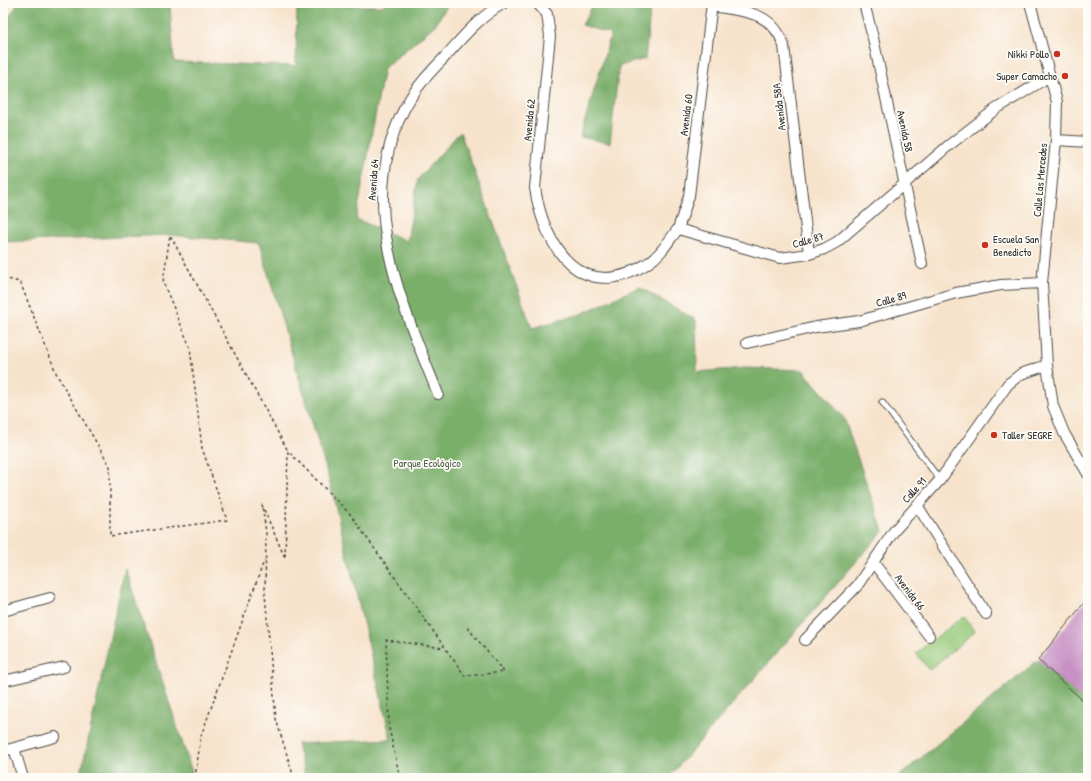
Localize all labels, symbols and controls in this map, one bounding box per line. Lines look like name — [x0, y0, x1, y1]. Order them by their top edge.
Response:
place label: Nikki Pollo — [1008, 47, 1050, 61]
marker: Nikki Pollo — [1052, 49, 1062, 59]
place label: Super Camacho — [996, 69, 1058, 83]
marker: Super Camacho — [1060, 71, 1070, 81]
street label: Avenida 58A — [769, 82, 789, 131]
street label: Avenida 60 — [676, 93, 696, 137]
street label: Avenida 62 — [520, 98, 538, 142]
street label: Avenida 58 — [894, 109, 916, 153]
street label: Calle Las Mercedes — [1030, 143, 1050, 217]
street label: Avenida 64 — [365, 159, 381, 201]
street label: Calle 87 — [791, 229, 825, 251]
place label: Escuela San Benedicto — [993, 232, 1039, 259]
marker: Escuela San Benedicto — [980, 240, 990, 250]
street label: Calle 89 — [874, 288, 908, 310]
place label: Taller SEGRE — [1002, 428, 1053, 442]
marker: Taller SEGRE — [989, 430, 999, 440]
park label: Parque Ecológico — [393, 456, 461, 470]
street label: Calle 91 — [899, 474, 929, 506]
street label: Avenida 66 — [892, 571, 928, 613]

